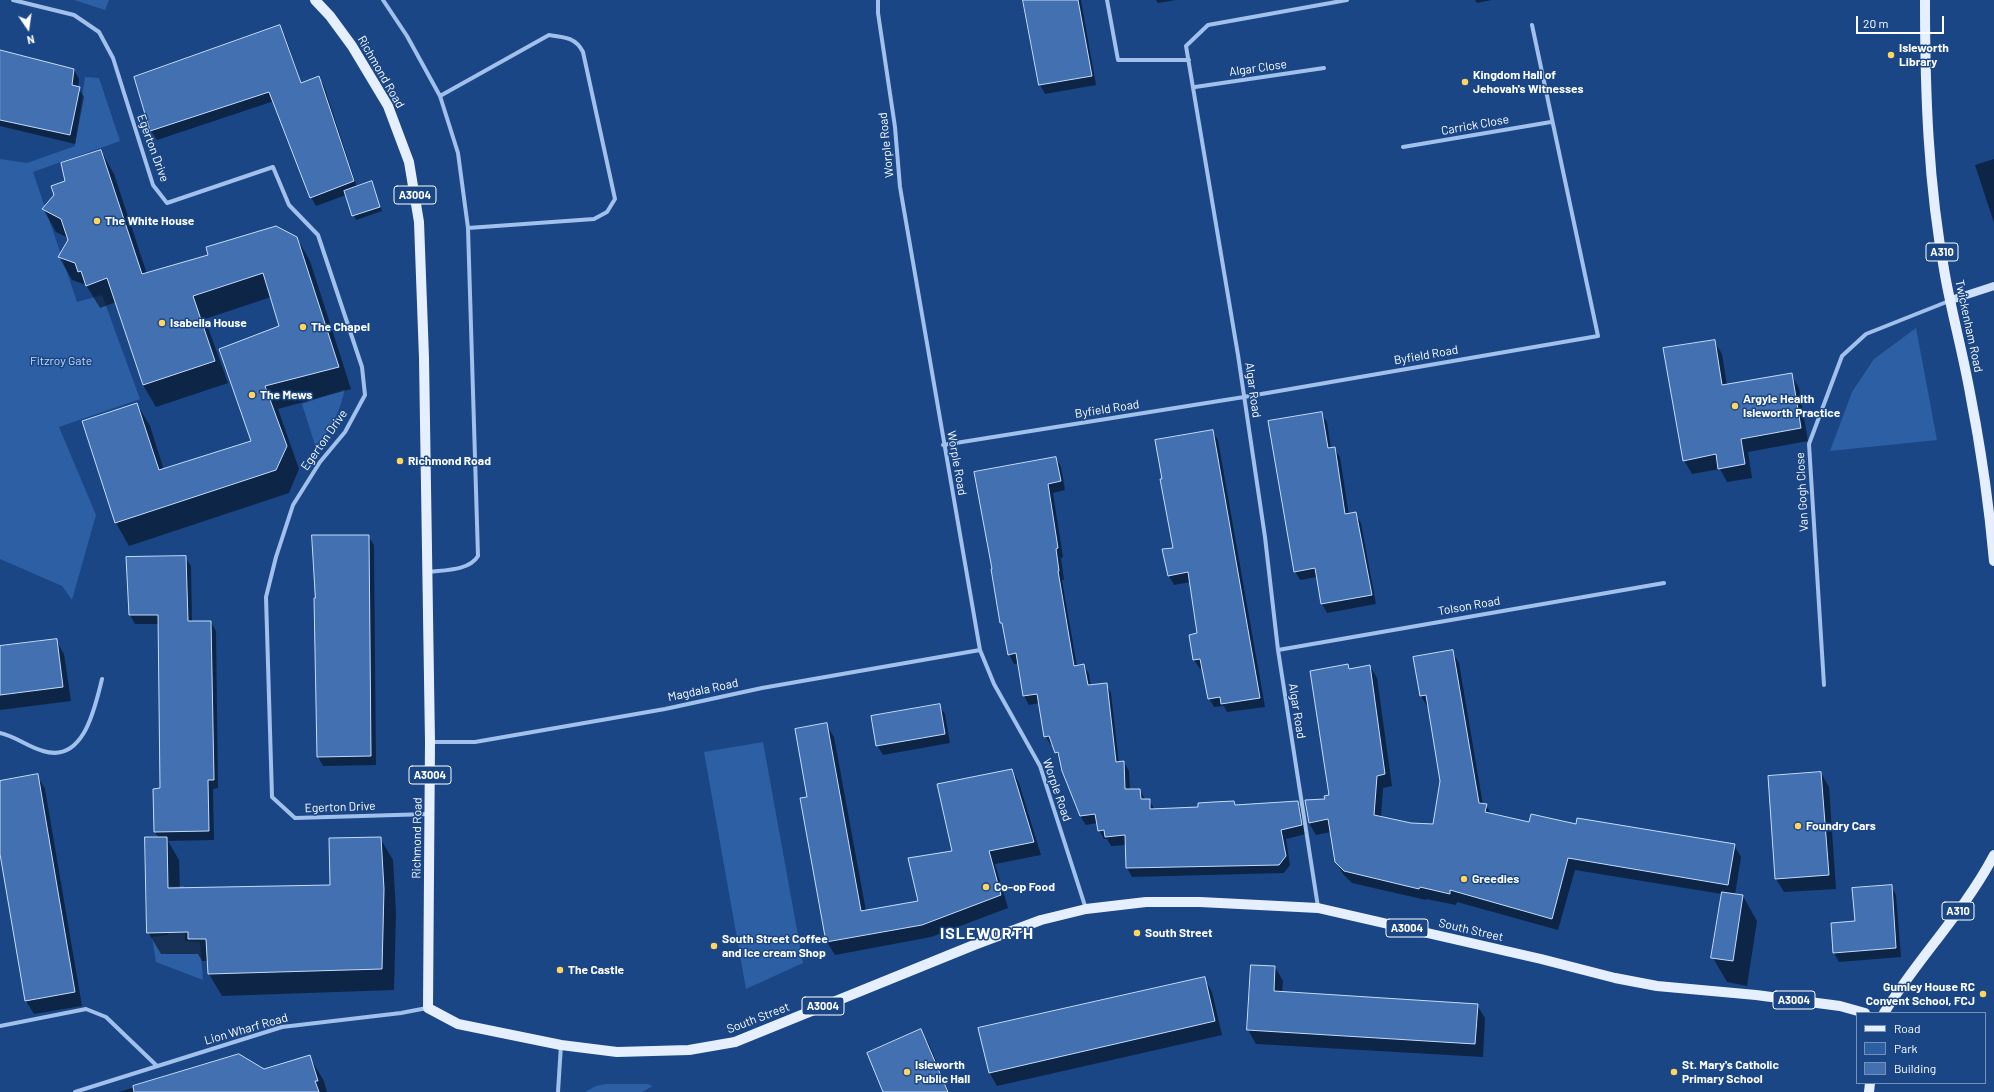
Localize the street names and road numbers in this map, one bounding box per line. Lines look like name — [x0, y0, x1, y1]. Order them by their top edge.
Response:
street label: Richmond Road — [354, 33, 408, 111]
street label: Algar Close — [1228, 57, 1288, 79]
street label: Egerton Drive — [134, 112, 172, 184]
street label: Worple Road — [875, 112, 897, 178]
street label: Carrick Close — [1440, 112, 1510, 138]
road number: A3004 — [394, 186, 436, 204]
road number: A310 — [1926, 243, 1958, 261]
street label: Twickenham Road — [1952, 278, 1986, 374]
street label: Byfield Road — [1393, 342, 1459, 368]
street label: Algar Road — [1242, 361, 1264, 419]
street label: Byfield Road — [1074, 397, 1140, 421]
street label: Egerton Drive — [298, 407, 350, 473]
street label: Worple Road — [944, 429, 970, 497]
street label: Van Gogh Close — [1793, 452, 1811, 532]
street label: Tolson Road — [1437, 593, 1501, 619]
street label: Magdala Road — [666, 676, 740, 704]
street label: Algar Road — [1286, 682, 1308, 740]
street label: Worple Road — [1040, 757, 1074, 823]
road number: A3004 — [409, 766, 451, 784]
street label: Richmond Road — [409, 797, 425, 879]
street label: Egerton Drive — [304, 799, 376, 815]
road number: A310 — [1942, 902, 1974, 920]
street label: South Street — [1437, 916, 1505, 944]
road number: A3004 — [1386, 919, 1428, 937]
road number: A3004 — [1773, 991, 1815, 1009]
road number: A3004 — [802, 997, 844, 1015]
street label: South Street — [725, 999, 791, 1037]
street label: Lion Wharf Road — [203, 1010, 289, 1048]

